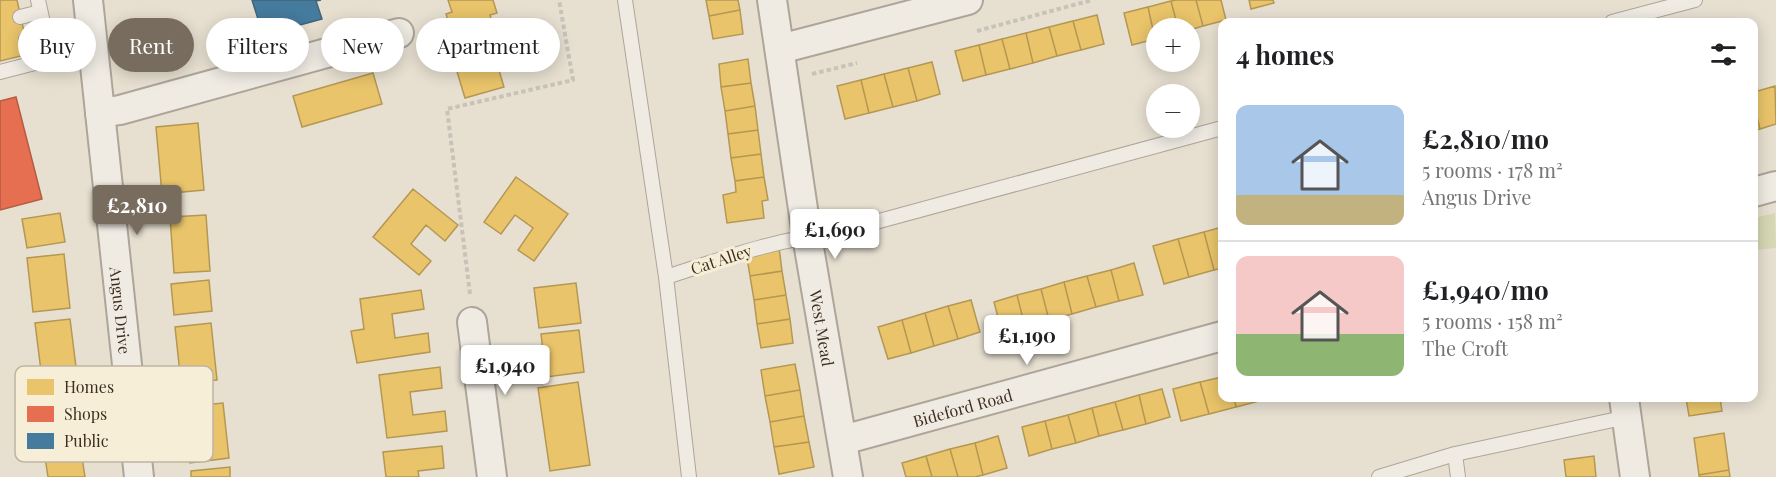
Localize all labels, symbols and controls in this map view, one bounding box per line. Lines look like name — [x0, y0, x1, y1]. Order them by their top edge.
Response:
chip: Buy — [18, 18, 96, 72]
chip: Rent — [108, 18, 194, 72]
chip: Filters — [206, 18, 309, 72]
chip: New — [321, 18, 404, 72]
chip: Apartment — [416, 18, 560, 72]
map controls — [1146, 18, 1200, 138]
button: + — [1146, 18, 1200, 72]
text: 4 homes — [1236, 37, 1334, 72]
icon: filters — [1707, 38, 1740, 71]
button: − — [1146, 84, 1200, 138]
text: £2,810/mo — [1422, 121, 1549, 156]
icon: home — [1284, 129, 1356, 201]
text: 5 rooms · 178 m² — [1422, 156, 1563, 183]
text: Angus Drive — [1422, 183, 1531, 210]
pin: £2,810 — [88, 185, 186, 236]
text: £2,810 — [107, 191, 167, 218]
pin: £1,690 — [786, 209, 884, 260]
text: £1,690 — [804, 215, 866, 242]
street label: Cat Alley — [688, 239, 754, 279]
street label: Angus Drive — [106, 265, 136, 355]
text: £1,940/mo — [1422, 272, 1549, 307]
icon: home — [1284, 280, 1356, 352]
street label: West Mead — [806, 287, 839, 368]
text: 5 rooms · 158 m² — [1422, 307, 1563, 334]
pin: £1,190 — [978, 315, 1076, 366]
text: £1,190 — [998, 321, 1056, 348]
text: The Croft — [1422, 334, 1508, 361]
pin: £1,940 — [456, 345, 554, 396]
text: £1,940 — [475, 351, 535, 378]
legend — [15, 366, 213, 462]
text: Homes — [64, 376, 114, 397]
street label: Bideford Road — [910, 384, 1015, 431]
text: Shops — [64, 403, 107, 424]
text: Public — [64, 430, 109, 451]

